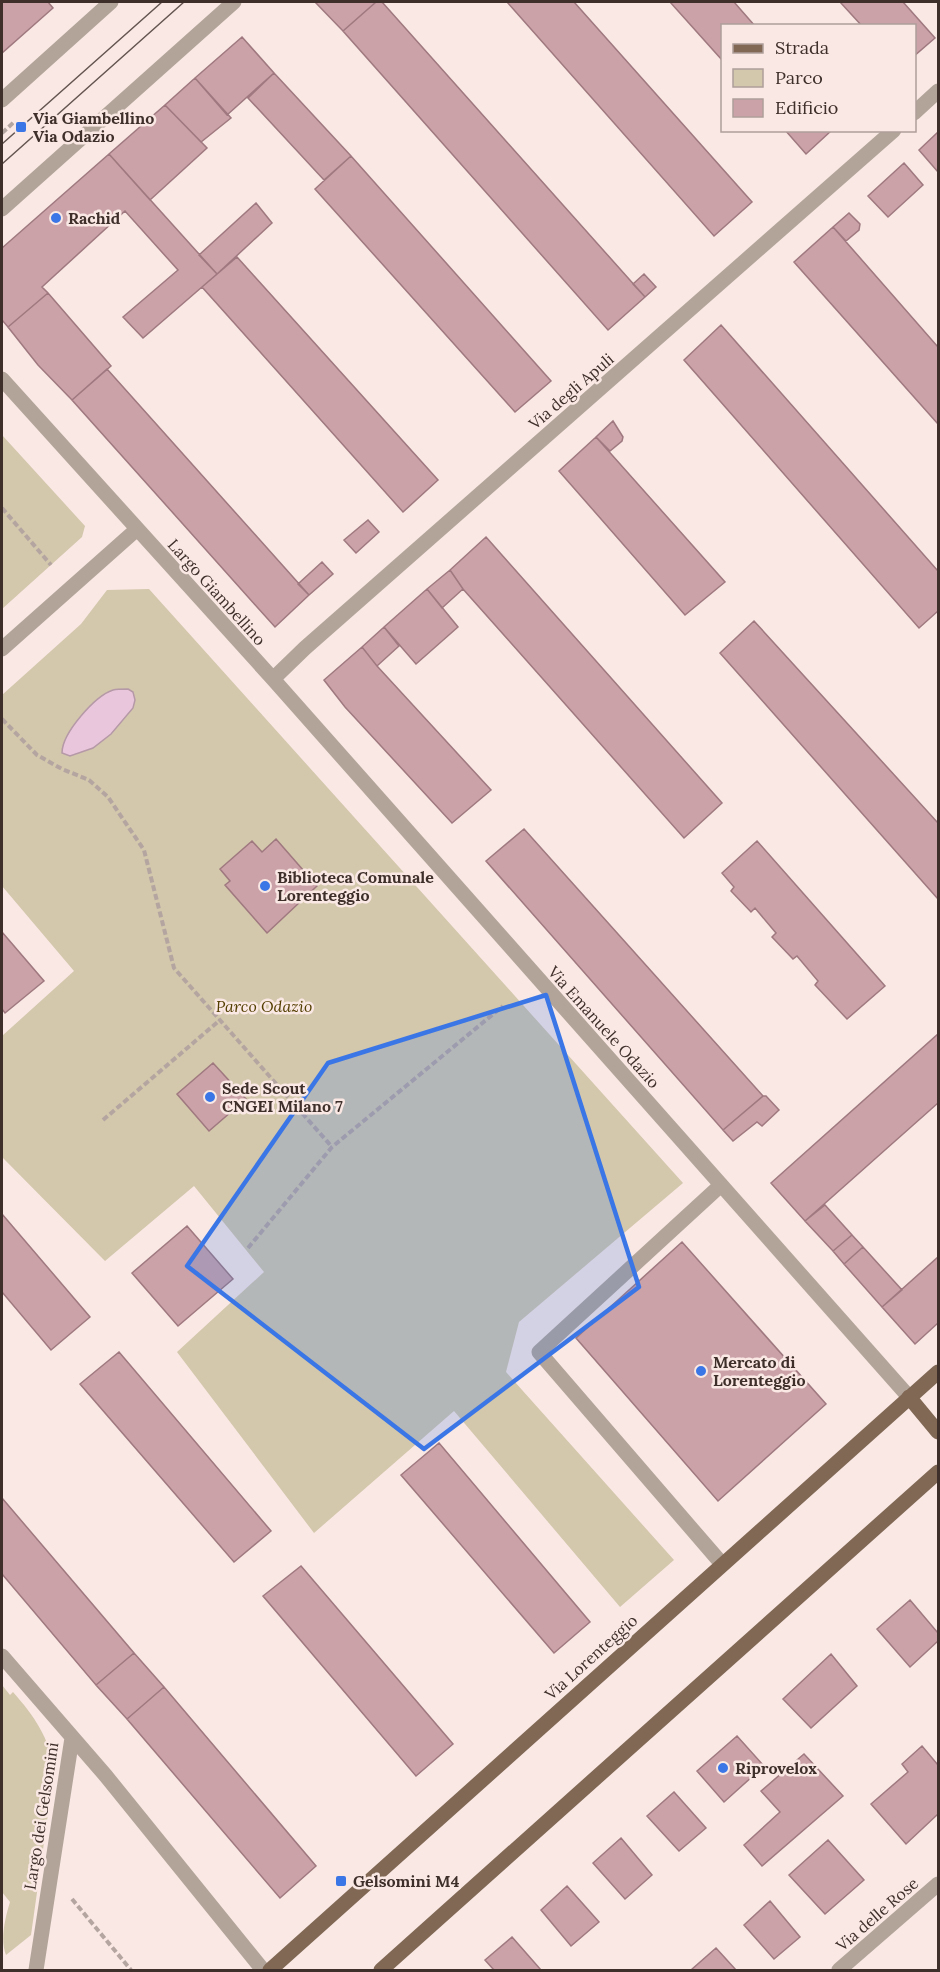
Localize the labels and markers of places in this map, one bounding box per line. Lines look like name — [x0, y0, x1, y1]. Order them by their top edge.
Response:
place label: Via Giambellino Via Odazio — [33, 108, 154, 146]
marker: Via Giambellino Via Odazio — [14, 120, 28, 134]
place label: Rachid — [68, 208, 121, 228]
marker: Rachid — [49, 211, 63, 225]
place label: Biblioteca Comunale Lorenteggio — [277, 867, 434, 905]
marker: Biblioteca Comunale Lorenteggio — [258, 879, 272, 893]
place label: Sede Scout CNGEI Milano 7 — [222, 1078, 343, 1116]
marker: Sede Scout CNGEI Milano 7 — [203, 1090, 217, 1104]
place label: Mercato di Lorenteggio — [713, 1352, 806, 1390]
marker: Mercato di Lorenteggio — [694, 1364, 708, 1378]
place label: Riprovelox — [735, 1758, 817, 1778]
marker: Riprovelox — [716, 1761, 730, 1775]
place label: Gelsomini M4 — [353, 1871, 460, 1891]
marker: Gelsomini M4 — [334, 1874, 348, 1888]

